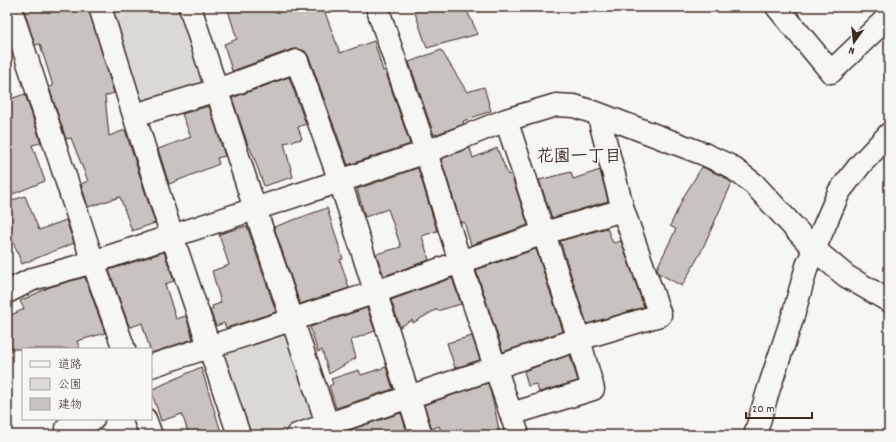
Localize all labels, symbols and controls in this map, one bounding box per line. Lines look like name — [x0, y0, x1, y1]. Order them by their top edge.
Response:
north arrow — [834, 22, 874, 62]
text: N — [847, 41, 857, 58]
district label: 花園一丁目 — [537, 146, 622, 170]
legend — [22, 348, 152, 420]
text: 道路 — [58, 357, 82, 374]
text: 公園 — [58, 377, 82, 394]
scale bar — [746, 394, 812, 420]
text: 建物 — [58, 397, 82, 414]
text: 20 m — [752, 401, 775, 418]

